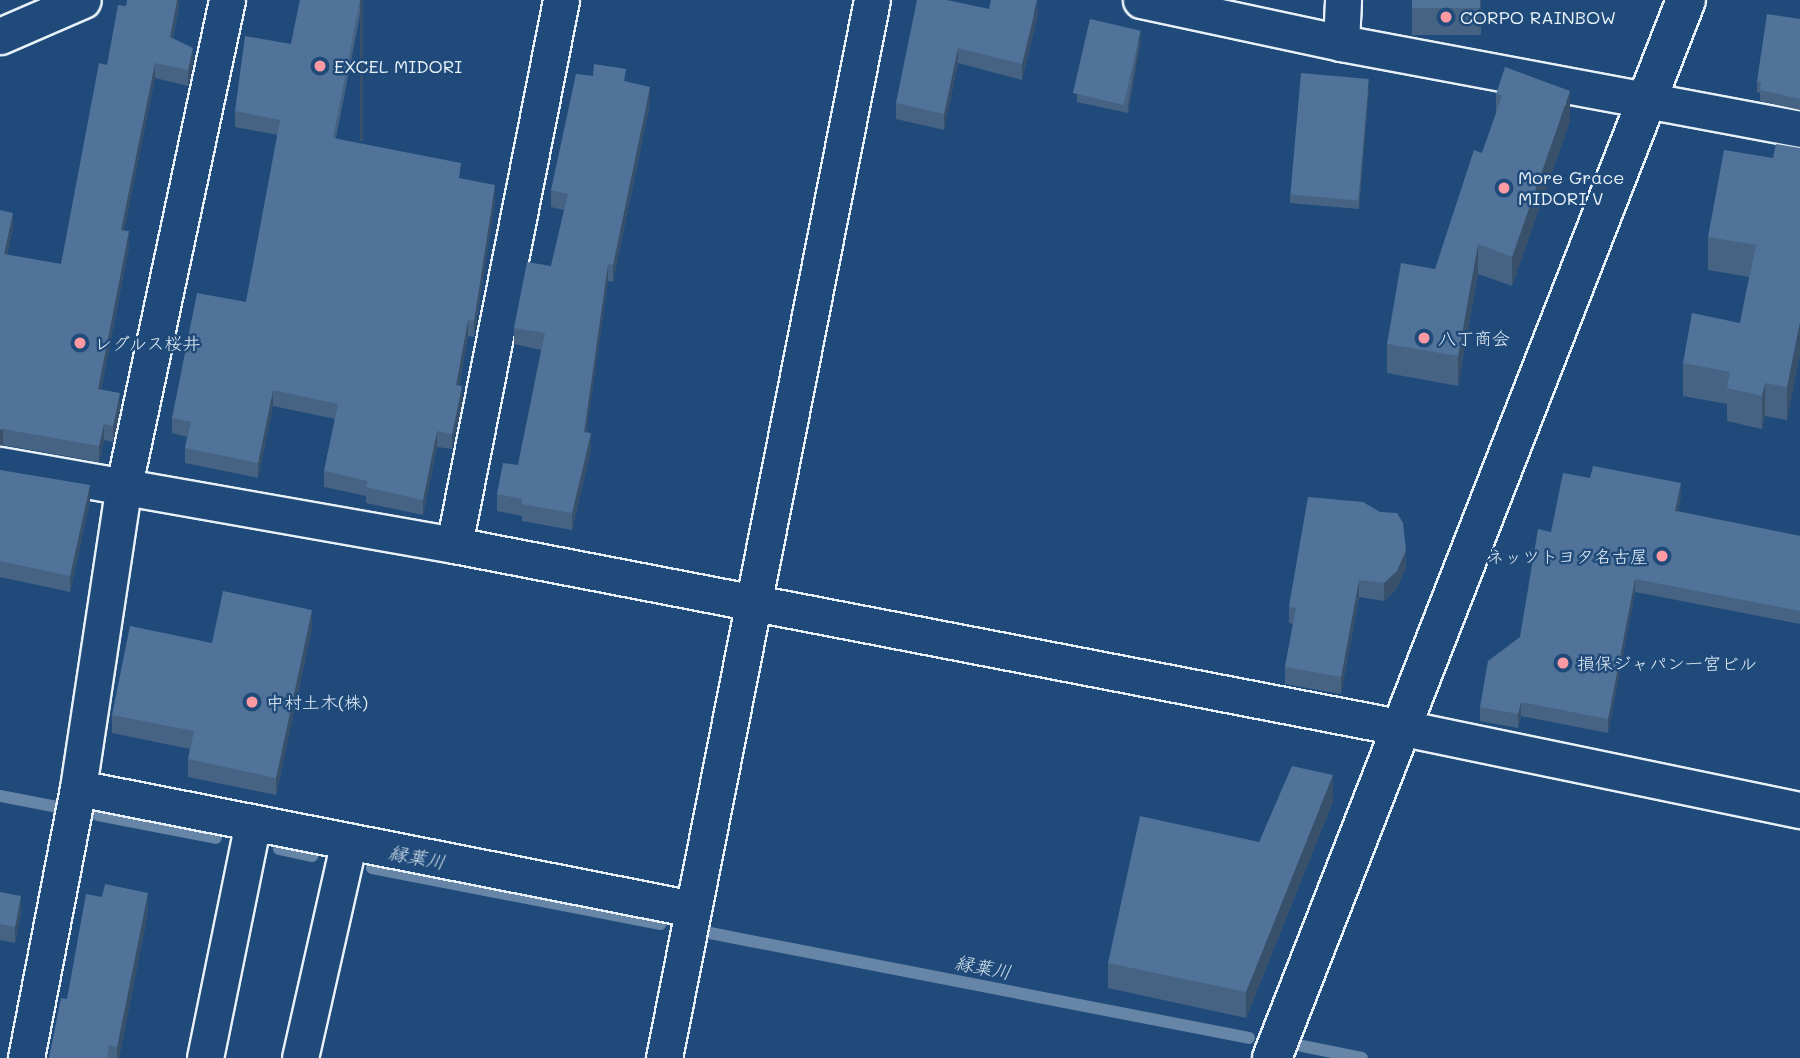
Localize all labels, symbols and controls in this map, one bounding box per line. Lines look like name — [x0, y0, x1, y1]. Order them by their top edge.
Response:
place label: CORPO RAINBOW — [1460, 6, 1616, 28]
marker: CORPO RAINBOW — [1438, 9, 1454, 25]
place label: EXCEL MIDORI — [334, 55, 462, 77]
marker: EXCEL MIDORI — [312, 58, 328, 74]
place label: More Grace MIDORI V — [1518, 167, 1624, 210]
marker: More Grace MIDORI V — [1496, 180, 1512, 196]
place label: 八丁商会 — [1438, 327, 1510, 349]
marker: 八丁商会 — [1416, 330, 1432, 346]
place label: レグルス桜井 — [94, 332, 202, 354]
marker: レグルス桜井 — [72, 335, 88, 351]
place label: ネッツトヨタ名古屋 — [1486, 545, 1648, 567]
marker: ネッツトヨタ名古屋 — [1654, 548, 1670, 564]
place label: 損保ジャパン一宮ビル — [1577, 652, 1757, 674]
marker: 損保ジャパン一宮ビル — [1555, 655, 1571, 671]
place label: 中村土木(株) — [266, 691, 368, 713]
marker: 中村土木(株) — [244, 694, 260, 710]
water label: 縁葉川 — [387, 840, 447, 874]
water label: 縁葉川 — [953, 950, 1013, 984]

